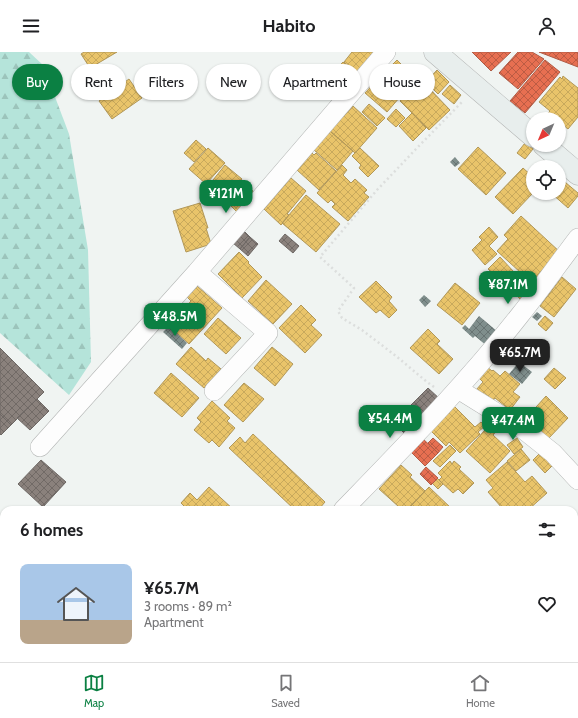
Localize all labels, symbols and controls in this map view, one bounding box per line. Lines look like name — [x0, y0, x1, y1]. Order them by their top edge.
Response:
icon: menu — [20, 15, 42, 37]
text: Habito — [263, 15, 315, 37]
icon: person — [536, 15, 558, 37]
chip: Buy — [12, 64, 63, 100]
chip: Rent — [71, 64, 126, 100]
chip: Filters — [134, 64, 198, 100]
chip: New — [206, 64, 261, 100]
chip: Apartment — [269, 64, 361, 100]
chip: House — [369, 64, 435, 100]
north arrow — [526, 112, 566, 152]
map controls — [526, 112, 566, 200]
button: locate — [526, 160, 566, 200]
pin: ¥121M — [198, 180, 254, 214]
text: ¥121M — [208, 185, 244, 201]
pin: ¥87.1M — [475, 271, 541, 305]
text: ¥87.1M — [488, 276, 528, 292]
pin: ¥48.5M — [142, 303, 208, 337]
text: ¥48.5M — [153, 308, 197, 324]
pin: ¥65.7M — [487, 339, 553, 373]
text: ¥65.7M — [499, 344, 541, 360]
pin: ¥54.4M — [357, 405, 423, 439]
pin: ¥47.4M — [480, 407, 546, 441]
text: ¥54.4M — [368, 410, 412, 426]
text: ¥47.4M — [491, 412, 535, 428]
icon: filters — [536, 519, 558, 541]
text: 6 homes — [20, 520, 83, 540]
text: ¥65.7M — [144, 578, 199, 598]
icon: home — [52, 580, 100, 628]
icon: heart — [536, 593, 558, 615]
text: 3 rooms · 89 m² — [144, 598, 232, 614]
text: Apartment — [144, 614, 204, 630]
tab: Map — [83, 672, 105, 710]
tab: Saved — [271, 672, 300, 710]
tab: Home — [466, 672, 495, 710]

